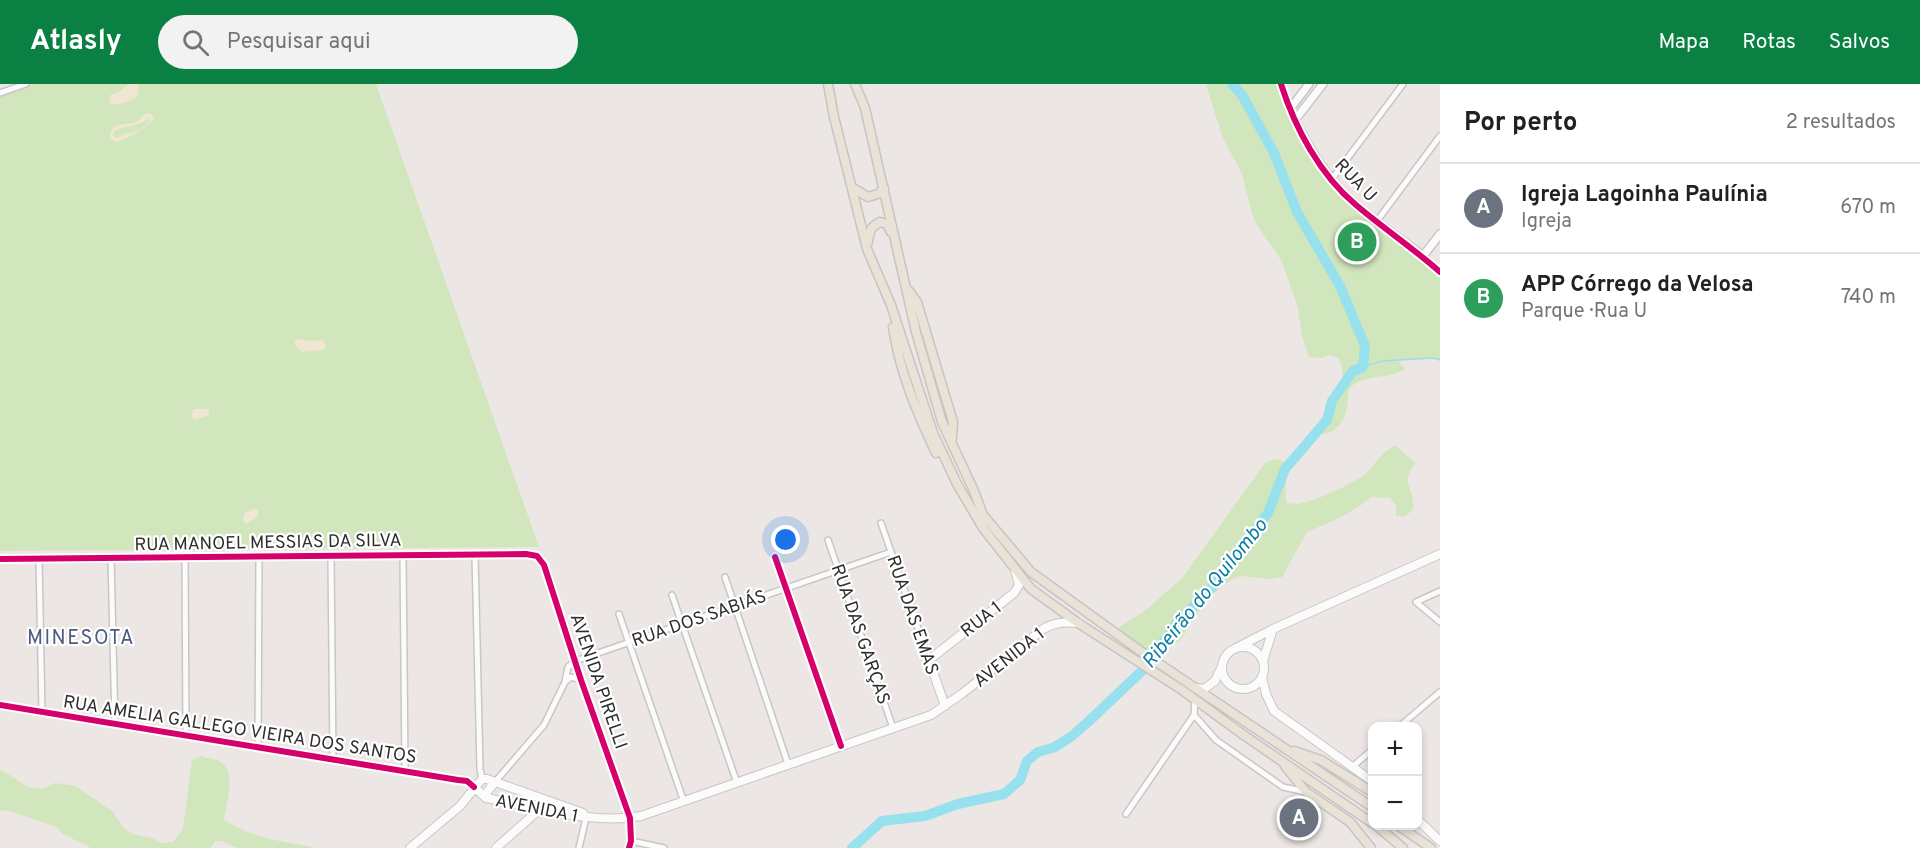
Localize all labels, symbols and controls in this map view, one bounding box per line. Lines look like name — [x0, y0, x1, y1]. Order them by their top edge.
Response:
search box — [158, 15, 578, 69]
text: Atlasly — [30, 24, 122, 60]
icon: search — [179, 26, 212, 59]
text: Pesquisar aqui — [227, 29, 371, 56]
text: Mapa — [1659, 29, 1709, 56]
text: Rotas — [1742, 29, 1796, 56]
text: Salvos — [1829, 29, 1890, 56]
text: Por perto — [1464, 107, 1578, 140]
text: 2 resultados — [1786, 110, 1896, 136]
street label: RUA U — [1329, 154, 1381, 208]
text: Igreja Lagoinha Paulínia — [1521, 182, 1768, 209]
text: A — [1476, 195, 1491, 221]
text: 670 m — [1840, 195, 1896, 221]
text: Igreja — [1521, 209, 1572, 235]
pin: B — [1338, 220, 1376, 264]
text: APP Córrego da Velosa — [1521, 272, 1754, 299]
text: B — [1477, 285, 1490, 311]
text: 740 m — [1841, 285, 1896, 311]
text: Parque · Rua U — [1521, 299, 1647, 325]
water label: Ribeirão do Quilombo — [1137, 514, 1274, 675]
your location — [771, 525, 800, 554]
street label: RUA MANOEL MESSIAS DA SILVA — [134, 530, 402, 557]
street label: RUA DAS EMAS — [880, 553, 943, 678]
street label: RUA DAS GARÇAS — [825, 561, 894, 708]
street label: RUA DOS SABIÁS — [629, 584, 770, 653]
street label: RUA 1 — [957, 597, 1007, 643]
street label: AVENIDA PIRELLI — [564, 611, 632, 752]
street label: AVENIDA 1 — [970, 623, 1050, 693]
district label: MINESOTA — [27, 626, 135, 652]
street label: RUA AMELIA GALLEGO VIEIRA DOS SANTOS — [61, 691, 418, 770]
map controls — [1368, 722, 1422, 830]
button: + — [1368, 722, 1422, 776]
button: − — [1368, 776, 1422, 830]
street label: AVENIDA 1 — [493, 790, 580, 829]
pin: A — [1280, 796, 1318, 840]

